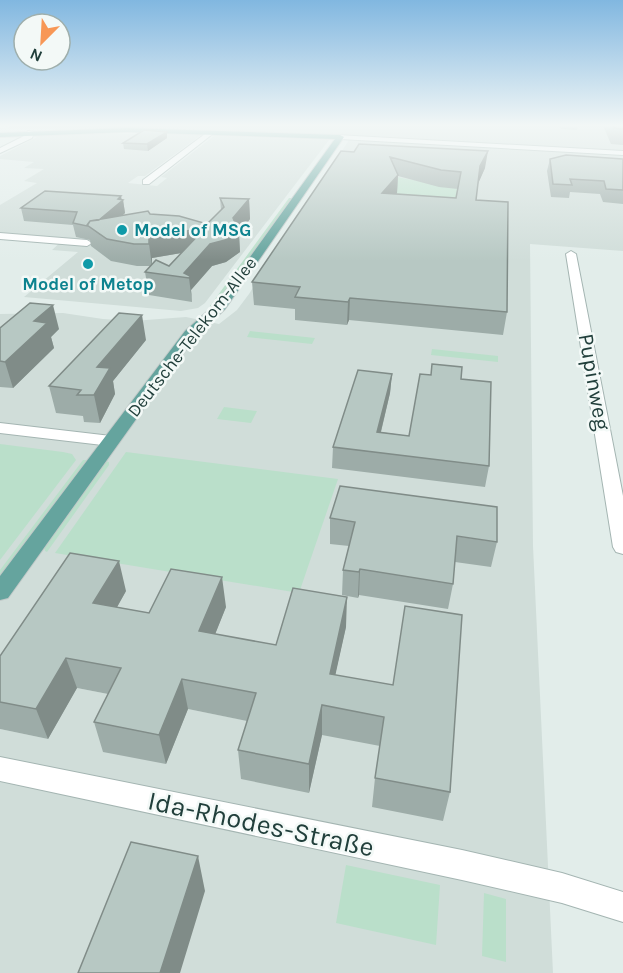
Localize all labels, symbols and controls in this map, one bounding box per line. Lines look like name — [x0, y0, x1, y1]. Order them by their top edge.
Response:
north arrow — [12, 12, 72, 72]
text: N — [27, 44, 45, 66]
place label: Model of MSG — [134, 219, 251, 241]
marker: Model of MSG — [115, 223, 129, 237]
street label: Deutsche-Telekom-Allee — [123, 253, 261, 421]
marker: Model of Metop — [81, 257, 95, 271]
place label: Model of Metop — [22, 273, 154, 295]
street label: Pupinweg — [573, 332, 615, 433]
street label: Ida-Rhodes-Straße — [145, 784, 377, 864]

